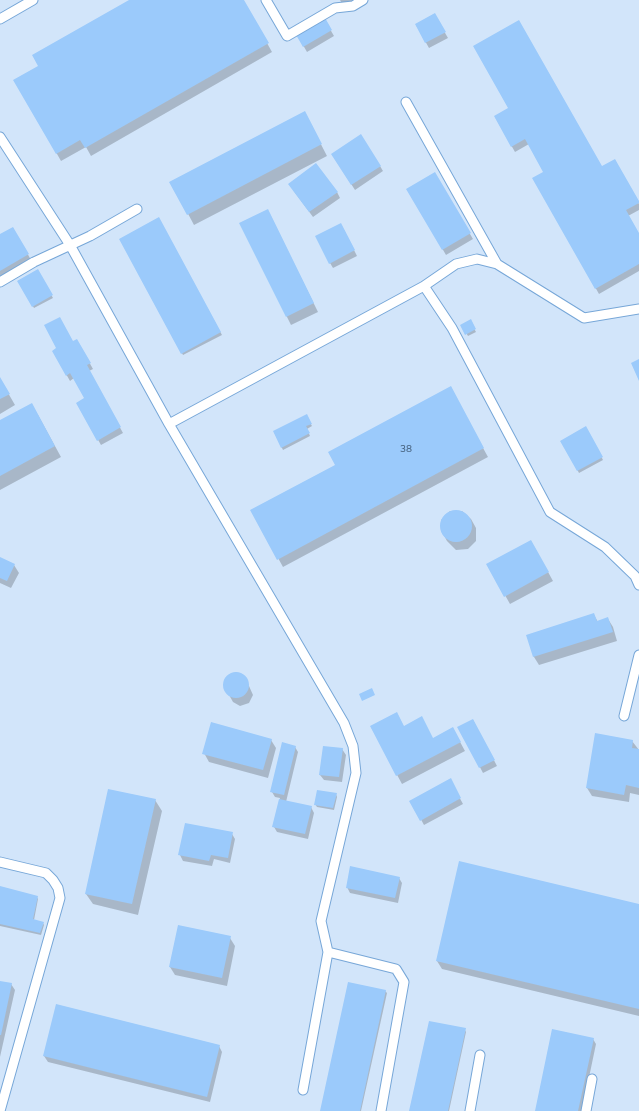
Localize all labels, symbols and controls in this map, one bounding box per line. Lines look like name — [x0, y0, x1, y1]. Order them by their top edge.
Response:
house number: 38 — [400, 444, 412, 456]

